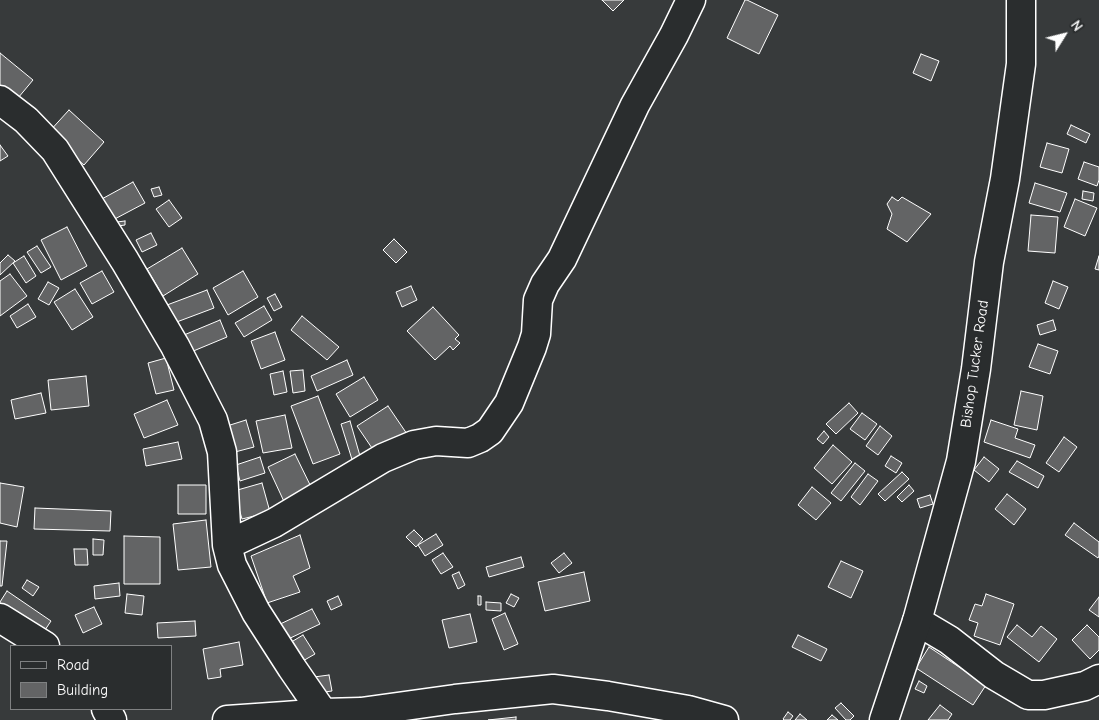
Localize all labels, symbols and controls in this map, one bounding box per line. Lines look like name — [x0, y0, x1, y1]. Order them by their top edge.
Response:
north arrow — [1039, 10, 1089, 60]
text: N — [1067, 17, 1086, 35]
street label: Bishop Tucker Road — [957, 299, 993, 429]
legend — [10, 645, 172, 710]
text: Road — [57, 656, 89, 674]
text: Building — [57, 681, 108, 699]

